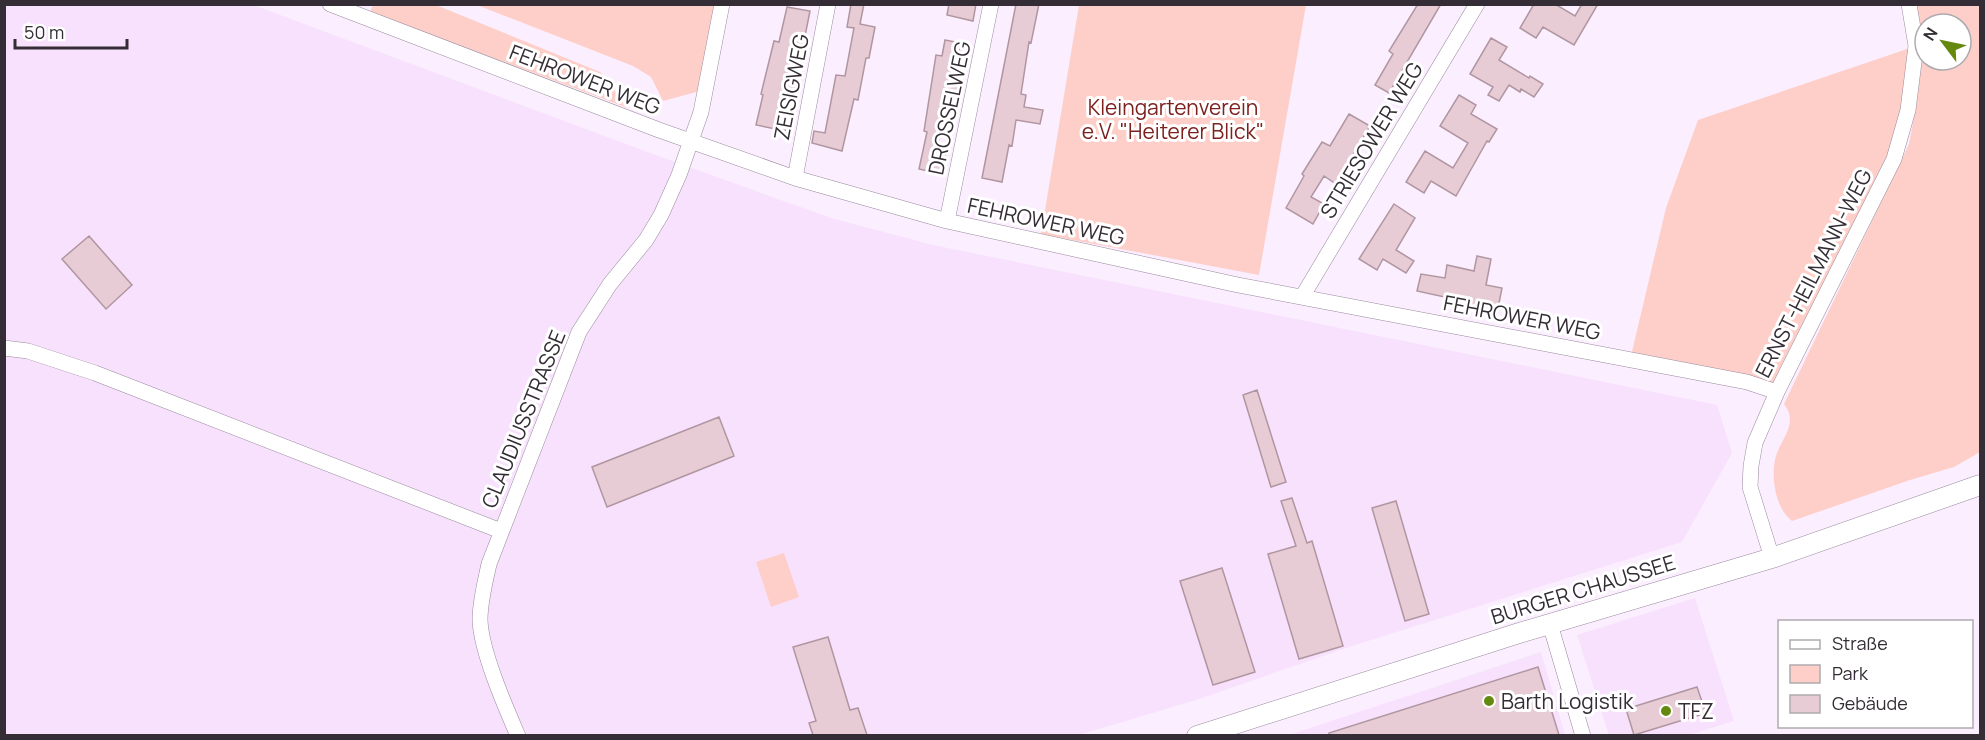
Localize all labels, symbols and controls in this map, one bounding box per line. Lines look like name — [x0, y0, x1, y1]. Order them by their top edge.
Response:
scale bar — [15, 12, 128, 50]
north arrow — [1913, 12, 1973, 72]
text: 50 m — [24, 20, 64, 44]
text: N — [1918, 23, 1943, 45]
street label: ZEISIGWEG — [767, 31, 815, 142]
street label: FEHROWER WEG — [505, 37, 665, 121]
street label: DROSSELWEG — [921, 39, 977, 177]
street label: STRIESOWER WEG — [1313, 57, 1429, 223]
park label: Kleingartenverein e.V. "Heiterer Blick" — [1082, 93, 1264, 145]
street label: ERNST-HEILMANN-WEG — [1748, 164, 1878, 382]
street label: FEHROWER WEG — [965, 191, 1127, 251]
street label: FEHROWER WEG — [1441, 288, 1603, 346]
street label: CLAUDIUSSTRASSE — [475, 326, 571, 512]
street label: BURGER CHAUSSEE — [1487, 548, 1679, 630]
legend — [1778, 620, 1973, 728]
text: Straße — [1832, 631, 1888, 655]
text: Park — [1832, 661, 1869, 685]
place label: Barth Logistik — [1501, 687, 1634, 715]
text: Gebäude — [1832, 691, 1908, 715]
marker: Barth Logistik — [1482, 694, 1496, 708]
place label: TFZ — [1678, 697, 1714, 725]
marker: TFZ — [1659, 704, 1673, 718]

